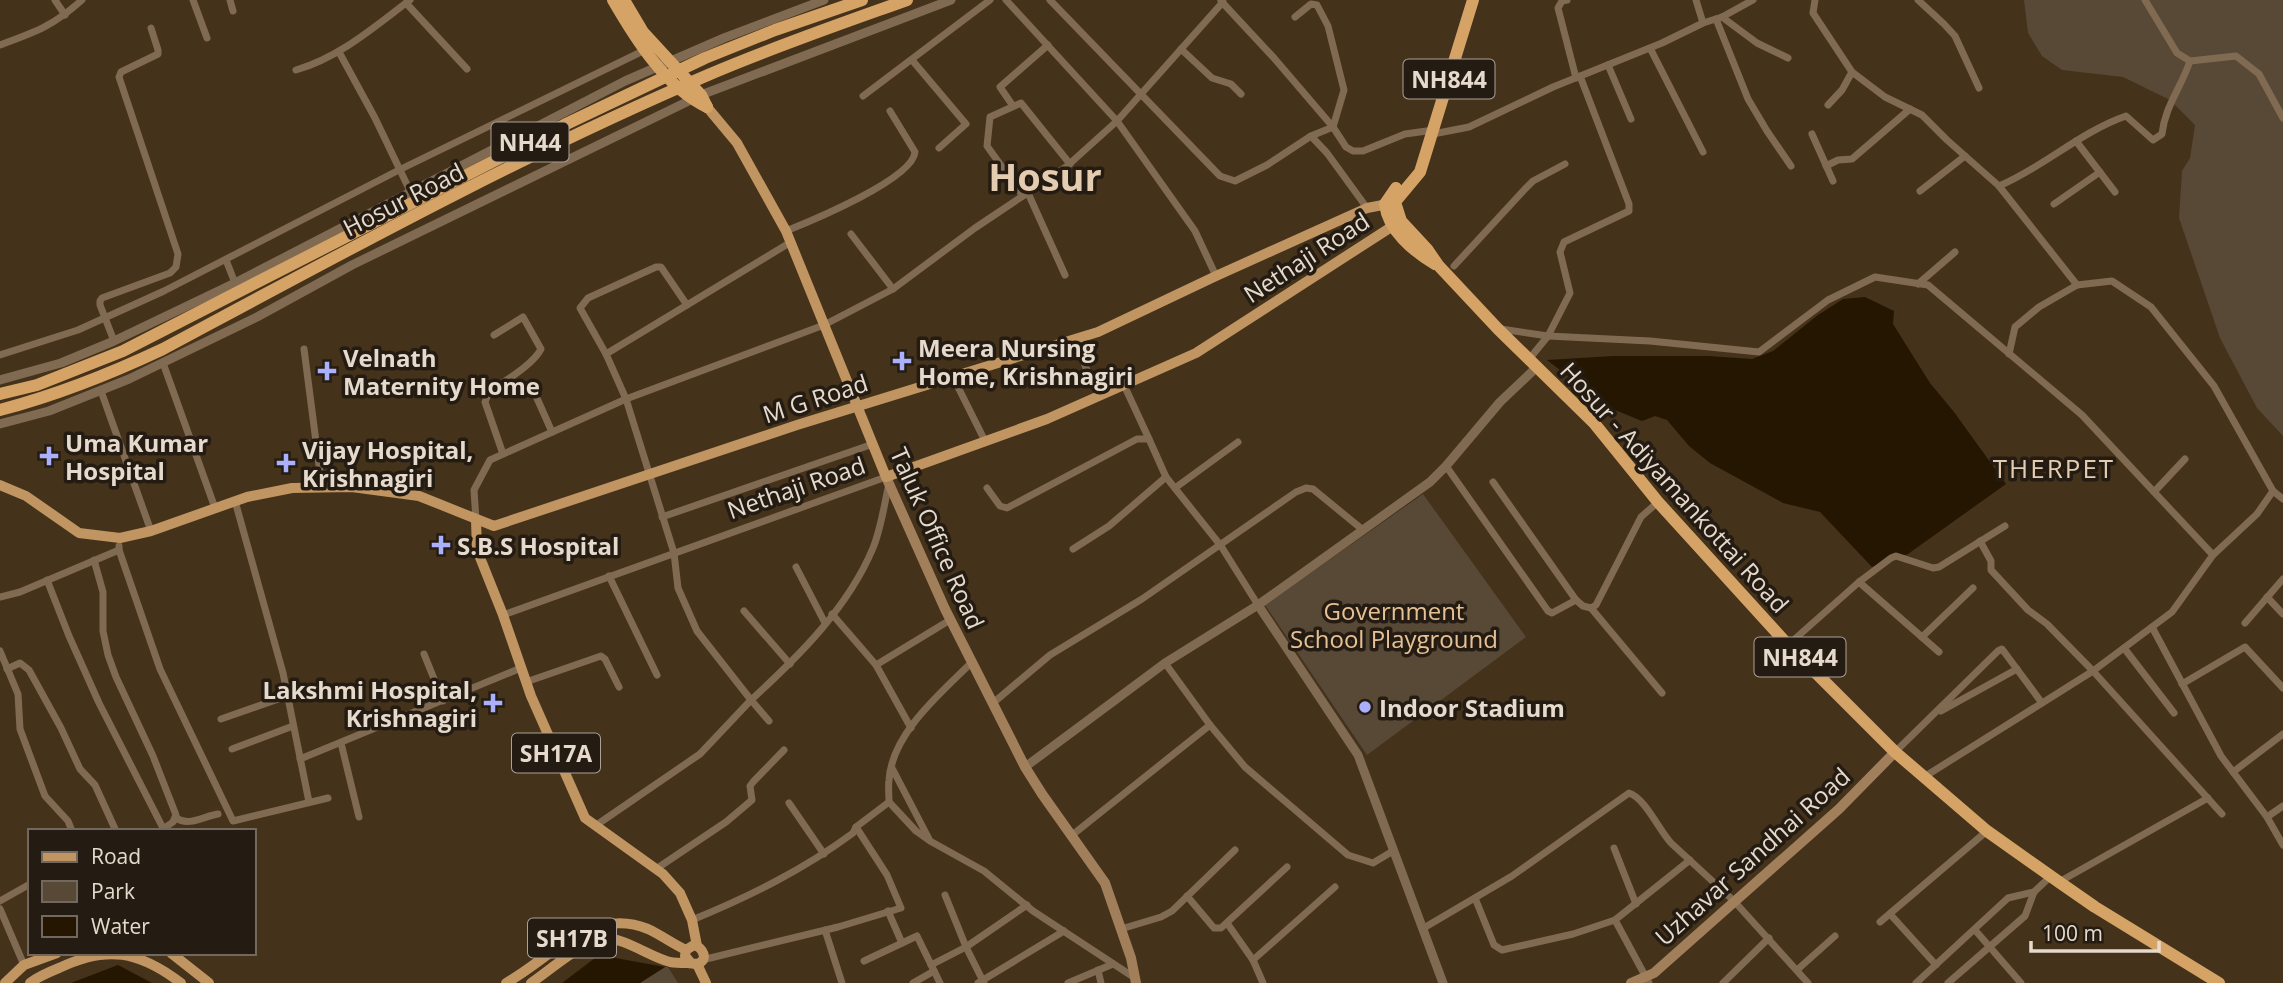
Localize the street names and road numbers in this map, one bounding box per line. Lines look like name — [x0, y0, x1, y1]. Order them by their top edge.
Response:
road number: NH844 — [1404, 60, 1494, 99]
road number: NH44 — [491, 122, 568, 162]
street label: Hosur Road — [337, 154, 469, 244]
street label: Nethaji Road — [1237, 204, 1375, 310]
street label: Hosur - Adiyamankottai Road — [1553, 354, 1797, 620]
street label: M G Road — [758, 365, 872, 431]
street label: Taluk Office Road — [883, 442, 993, 634]
street label: Nethaji Road — [723, 448, 869, 526]
road number: NH844 — [1755, 638, 1846, 677]
road number: SH17A — [512, 734, 600, 772]
street label: Uzhavar Sandhai Road — [1647, 760, 1857, 952]
road number: SH17B — [528, 918, 616, 958]

